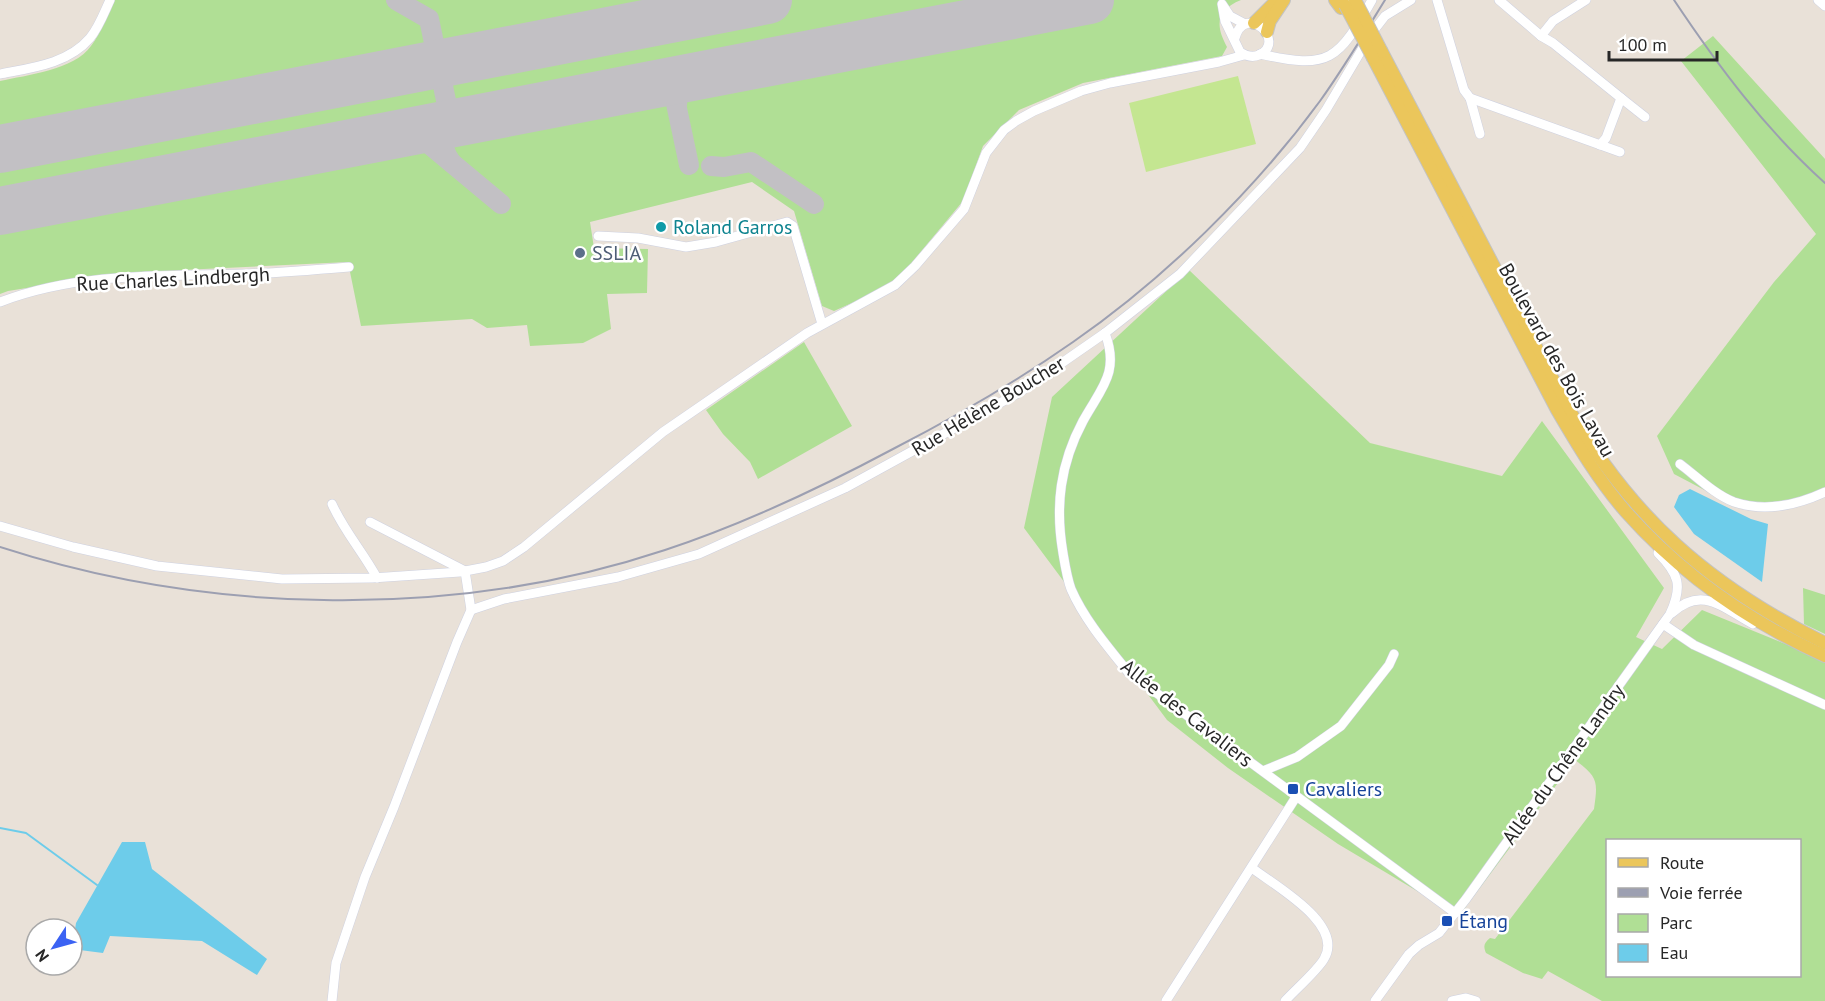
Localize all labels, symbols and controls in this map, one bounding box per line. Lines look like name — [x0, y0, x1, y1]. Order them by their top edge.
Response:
scale bar — [1609, 24, 1717, 62]
text: 100 m — [1618, 33, 1667, 56]
place label: Roland Garros — [673, 214, 792, 240]
marker: Roland Garros — [654, 220, 668, 234]
place label: SSLIA — [592, 240, 641, 266]
marker: SSLIA — [573, 246, 587, 260]
street label: Boulevard des Bois Lavau — [1493, 259, 1621, 461]
street label: Rue Charles Lindbergh — [76, 261, 270, 297]
street label: Rue Hélène Boucher — [907, 350, 1069, 462]
street label: Allée des Cavaliers — [1116, 653, 1258, 773]
street label: Allée du Chêne Landry — [1496, 678, 1630, 849]
place label: Cavaliers — [1305, 776, 1382, 802]
marker: Cavaliers — [1286, 782, 1300, 796]
legend — [1606, 839, 1801, 977]
text: Route — [1660, 851, 1704, 874]
text: Voie ferrée — [1659, 881, 1743, 904]
place label: Étang — [1459, 908, 1508, 934]
text: Parc — [1660, 911, 1693, 934]
marker: Étang — [1440, 914, 1454, 928]
north arrow — [24, 917, 84, 977]
text: Eau — [1660, 941, 1688, 964]
text: N — [31, 946, 53, 966]

